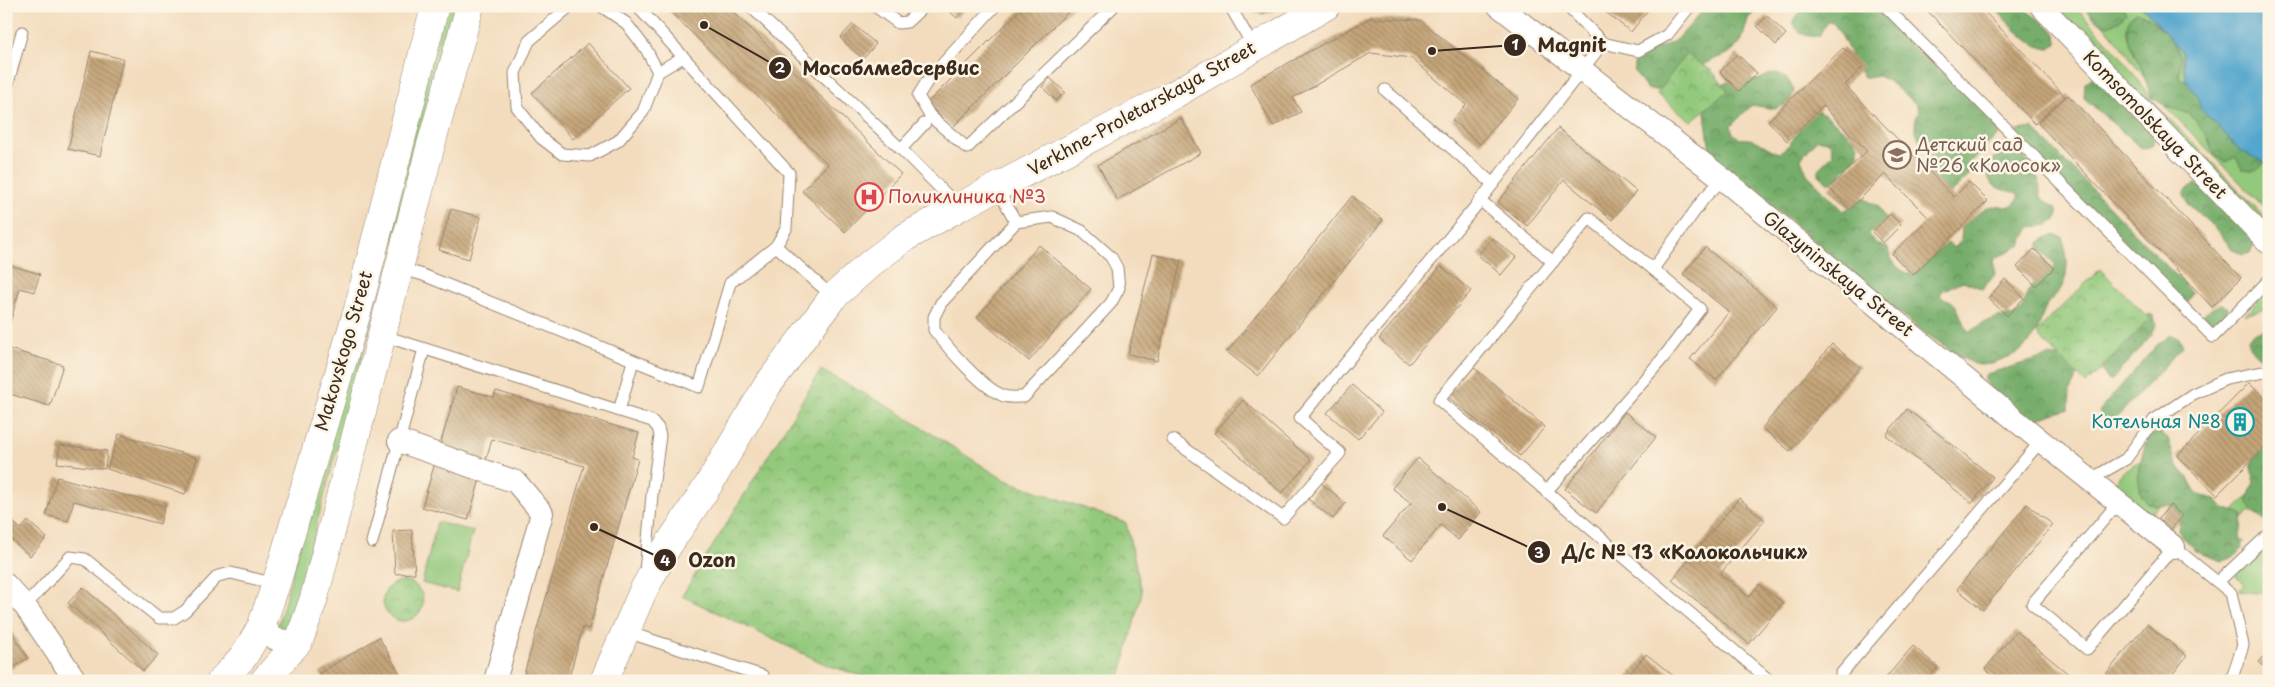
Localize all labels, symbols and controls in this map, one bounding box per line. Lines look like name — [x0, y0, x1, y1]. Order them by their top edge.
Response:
callout: Magnit — [1502, 28, 1616, 62]
text: Magnit — [1537, 30, 1607, 58]
text: 1 — [1511, 32, 1519, 55]
street label: Verkhne-Proletarskaya Street — [1022, 34, 1260, 182]
street label: Komsomolskaya Street — [2078, 43, 2234, 204]
callout: Мособлмедсервис — [768, 51, 990, 85]
text: Мособлмедсервис — [802, 53, 980, 81]
text: 2 — [775, 55, 786, 78]
place label: Детский сад №26 «Колосок» — [1915, 130, 2061, 178]
school or university icon: Детский сад №26 «Колосок» — [1882, 140, 1912, 170]
hospital icon: Поликлиника №3 — [854, 182, 884, 212]
place label: Поликлиника №3 — [888, 182, 1046, 209]
street label: Glazyninskaya Street — [1758, 203, 1920, 342]
street label: Makovskogo Street — [307, 267, 378, 434]
place label: Котельная №8 — [2091, 407, 2221, 434]
building icon: Котельная №8 — [2225, 407, 2255, 437]
callout: Д/с № 13 «Колокольчик» — [1527, 535, 1818, 569]
text: Д/с № 13 «Колокольчик» — [1561, 537, 1808, 565]
text: 3 — [1534, 540, 1544, 563]
callout: Ozon — [653, 543, 745, 577]
text: Ozon — [688, 545, 736, 573]
text: 4 — [660, 548, 670, 571]

